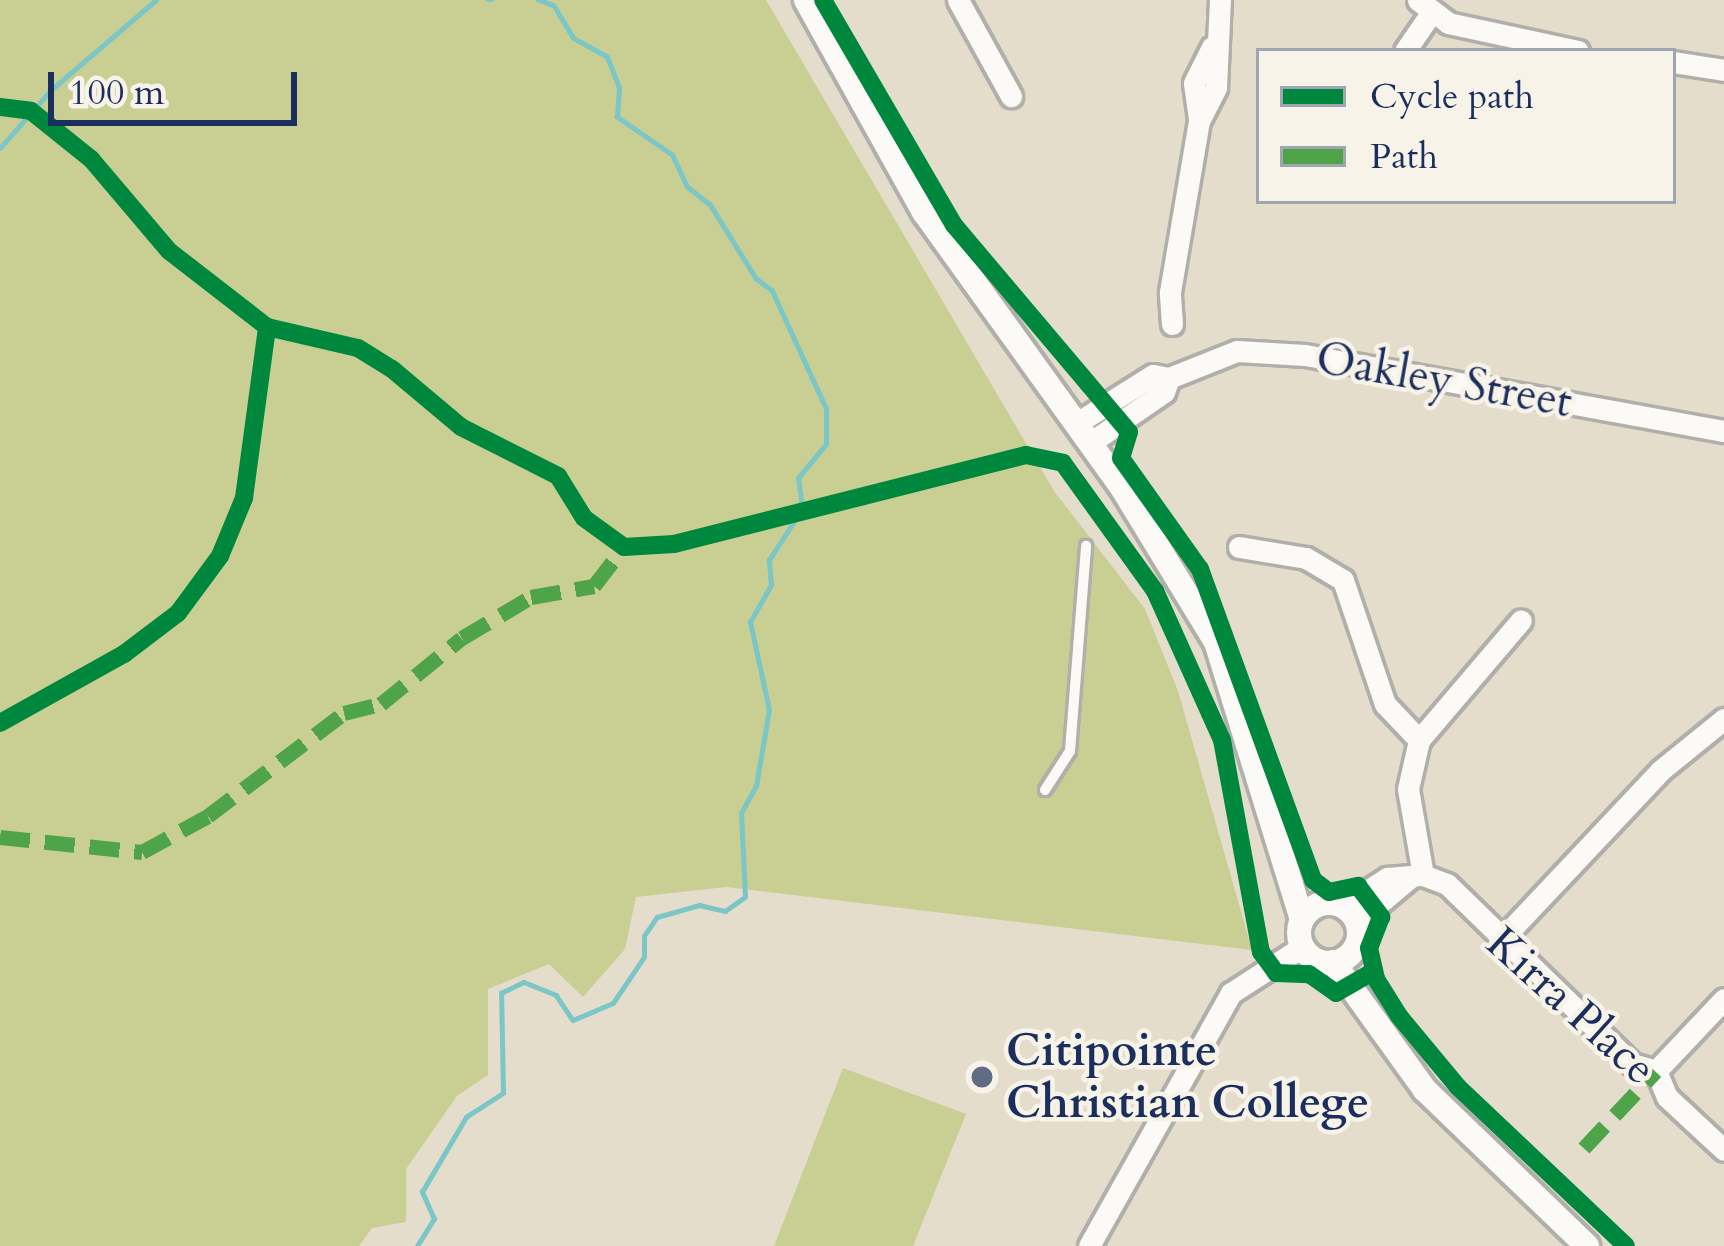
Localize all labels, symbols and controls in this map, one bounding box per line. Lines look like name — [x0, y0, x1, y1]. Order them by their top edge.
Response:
scale bar — [54, 48, 303, 122]
legend — [1256, 48, 1676, 204]
text: 100 m — [69, 68, 164, 117]
text: Cycle path — [1370, 72, 1534, 121]
text: Path — [1370, 132, 1438, 181]
street label: Oakley Street — [1312, 331, 1576, 429]
street label: Kirra Place — [1475, 916, 1667, 1096]
place label: Citipointe Christian College — [1006, 1024, 1369, 1130]
marker: Citipointe Christian College — [969, 1064, 995, 1090]

